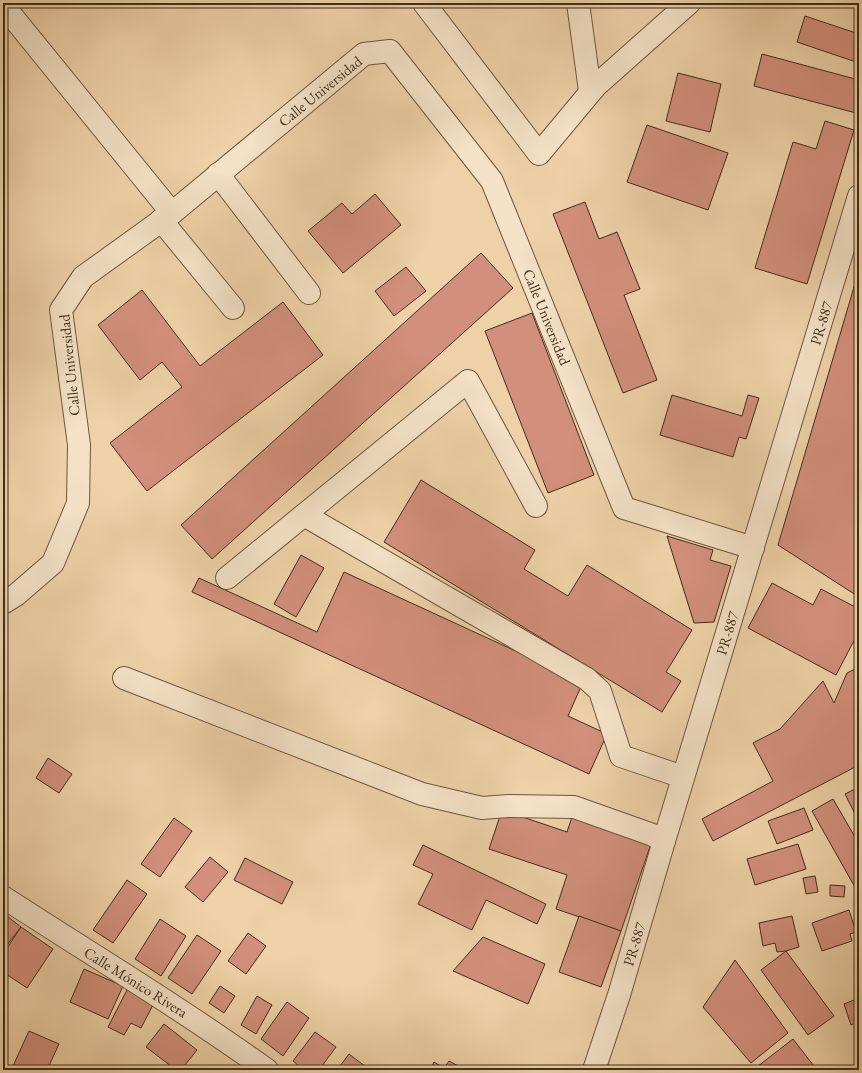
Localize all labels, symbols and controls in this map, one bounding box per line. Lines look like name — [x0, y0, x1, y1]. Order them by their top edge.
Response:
street label: Calle Universidad — [274, 51, 366, 131]
street label: Calle Universidad — [519, 266, 575, 368]
street label: PR-887 — [805, 298, 837, 347]
street label: Calle Universidad — [54, 313, 84, 417]
street label: PR-887 — [711, 608, 743, 657]
street label: PR-887 — [618, 919, 650, 968]
street label: Calle Mónico Rivera — [81, 943, 191, 1021]

